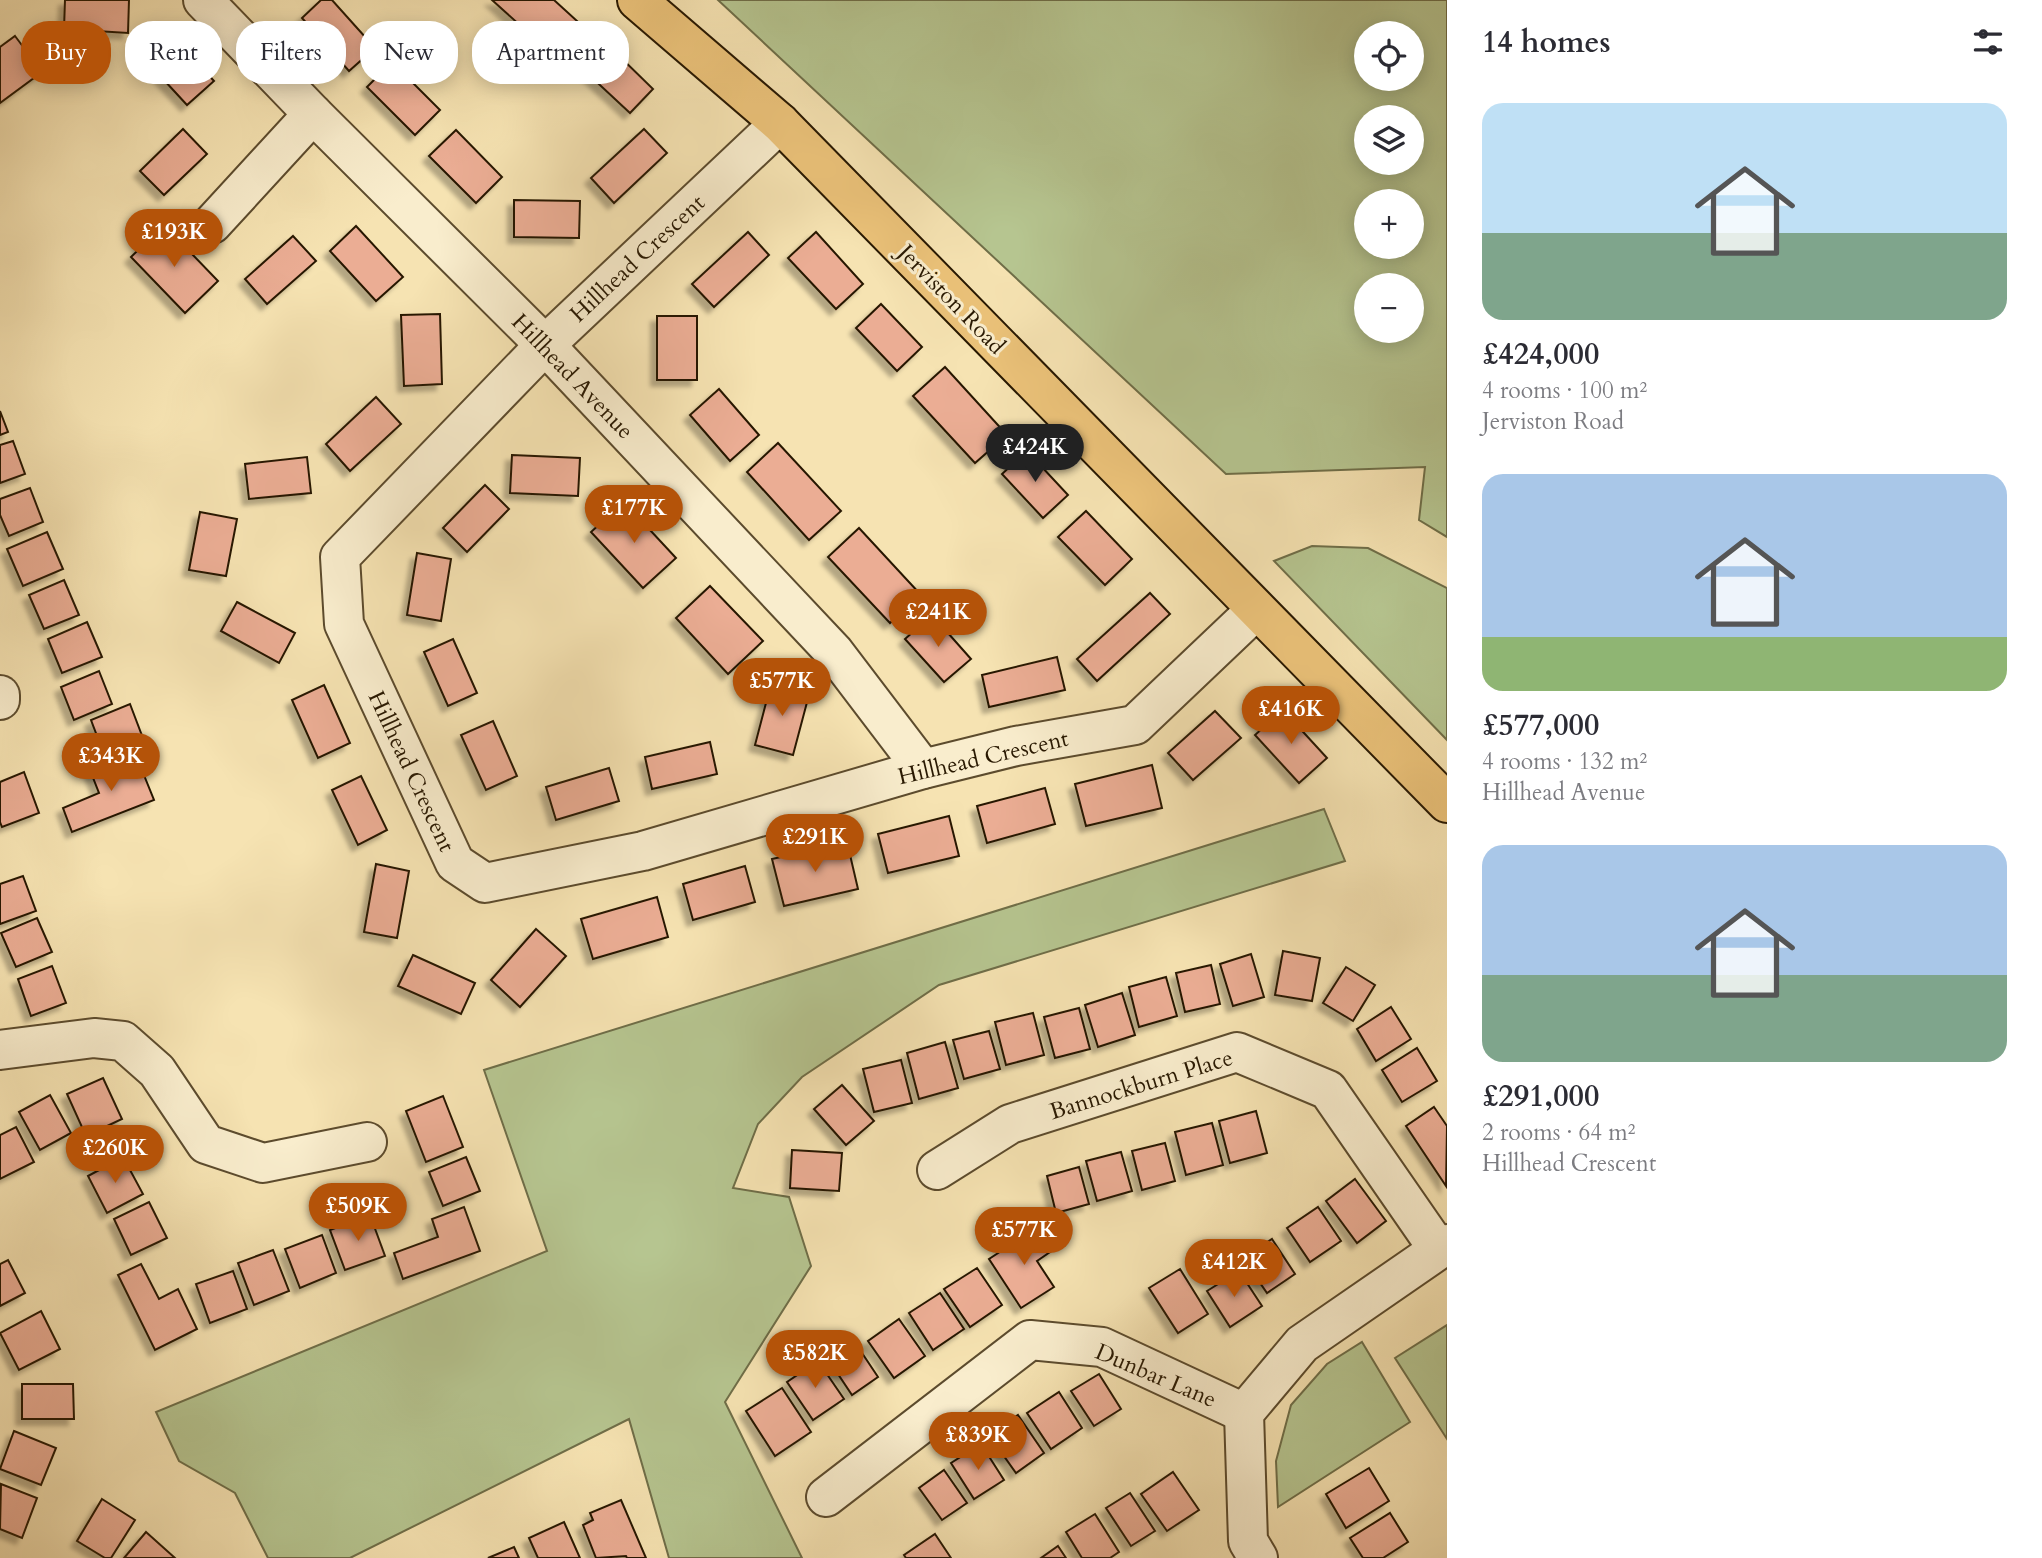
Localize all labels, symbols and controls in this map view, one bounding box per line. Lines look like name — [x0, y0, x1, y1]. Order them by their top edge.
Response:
chip: Buy — [21, 21, 111, 84]
chip: Rent — [125, 21, 222, 84]
chip: Filters — [236, 21, 346, 84]
chip: New — [360, 21, 458, 84]
chip: Apartment — [472, 21, 629, 84]
map controls — [1354, 21, 1424, 343]
button: locate — [1354, 21, 1424, 91]
text: 14 homes — [1482, 22, 1611, 63]
icon: filters — [1969, 23, 2007, 61]
button: layers — [1354, 105, 1424, 175]
icon: home — [1682, 148, 1808, 274]
street label: Hillhead Crescent — [563, 188, 712, 329]
button: + — [1354, 189, 1424, 259]
pin: £193K — [125, 210, 223, 269]
text: £193K — [141, 216, 207, 247]
street label: Jerviston Road — [889, 235, 1013, 362]
button: − — [1354, 273, 1424, 343]
street label: Hillhead Avenue — [505, 307, 641, 446]
text: £424,000 — [1482, 334, 1599, 375]
text: 4 rooms · 100 m² — [1482, 375, 1647, 406]
text: Jerviston Road — [1482, 406, 1624, 437]
pin: £424K — [986, 424, 1084, 484]
text: £424K — [1002, 431, 1068, 462]
pin: £177K — [585, 486, 683, 545]
text: £177K — [601, 492, 667, 523]
icon: home — [1682, 519, 1808, 645]
pin: £241K — [889, 590, 987, 649]
text: £241K — [905, 596, 971, 627]
pin: £577K — [733, 658, 831, 718]
text: £577K — [749, 665, 815, 696]
street label: Hillhead Crescent — [361, 686, 462, 857]
pin: £416K — [1242, 686, 1340, 746]
text: £416K — [1258, 693, 1324, 724]
text: £577,000 — [1482, 705, 1599, 746]
street label: Hillhead Crescent — [895, 723, 1071, 792]
pin: £343K — [62, 734, 160, 793]
text: £343K — [78, 740, 144, 771]
text: 4 rooms · 132 m² — [1482, 746, 1647, 777]
text: Hillhead Avenue — [1482, 777, 1645, 808]
pin: £291K — [766, 814, 864, 874]
text: £291K — [782, 821, 848, 852]
icon: home — [1682, 890, 1808, 1016]
street label: Bannockburn Place — [1046, 1042, 1236, 1127]
text: £291,000 — [1482, 1076, 1599, 1117]
text: 2 rooms · 64 m² — [1482, 1117, 1635, 1148]
pin: £260K — [66, 1126, 164, 1185]
text: £260K — [82, 1132, 148, 1163]
text: Hillhead Crescent — [1482, 1148, 1656, 1179]
pin: £509K — [309, 1184, 407, 1243]
text: £509K — [325, 1190, 391, 1221]
pin: £577K — [975, 1208, 1073, 1267]
text: £577K — [991, 1214, 1057, 1245]
pin: £412K — [1185, 1240, 1283, 1299]
text: £412K — [1201, 1246, 1267, 1277]
pin: £582K — [766, 1330, 864, 1390]
street label: Dunbar Lane — [1091, 1336, 1221, 1415]
text: £582K — [782, 1337, 848, 1368]
pin: £839K — [929, 1412, 1027, 1472]
text: £839K — [945, 1419, 1011, 1450]

